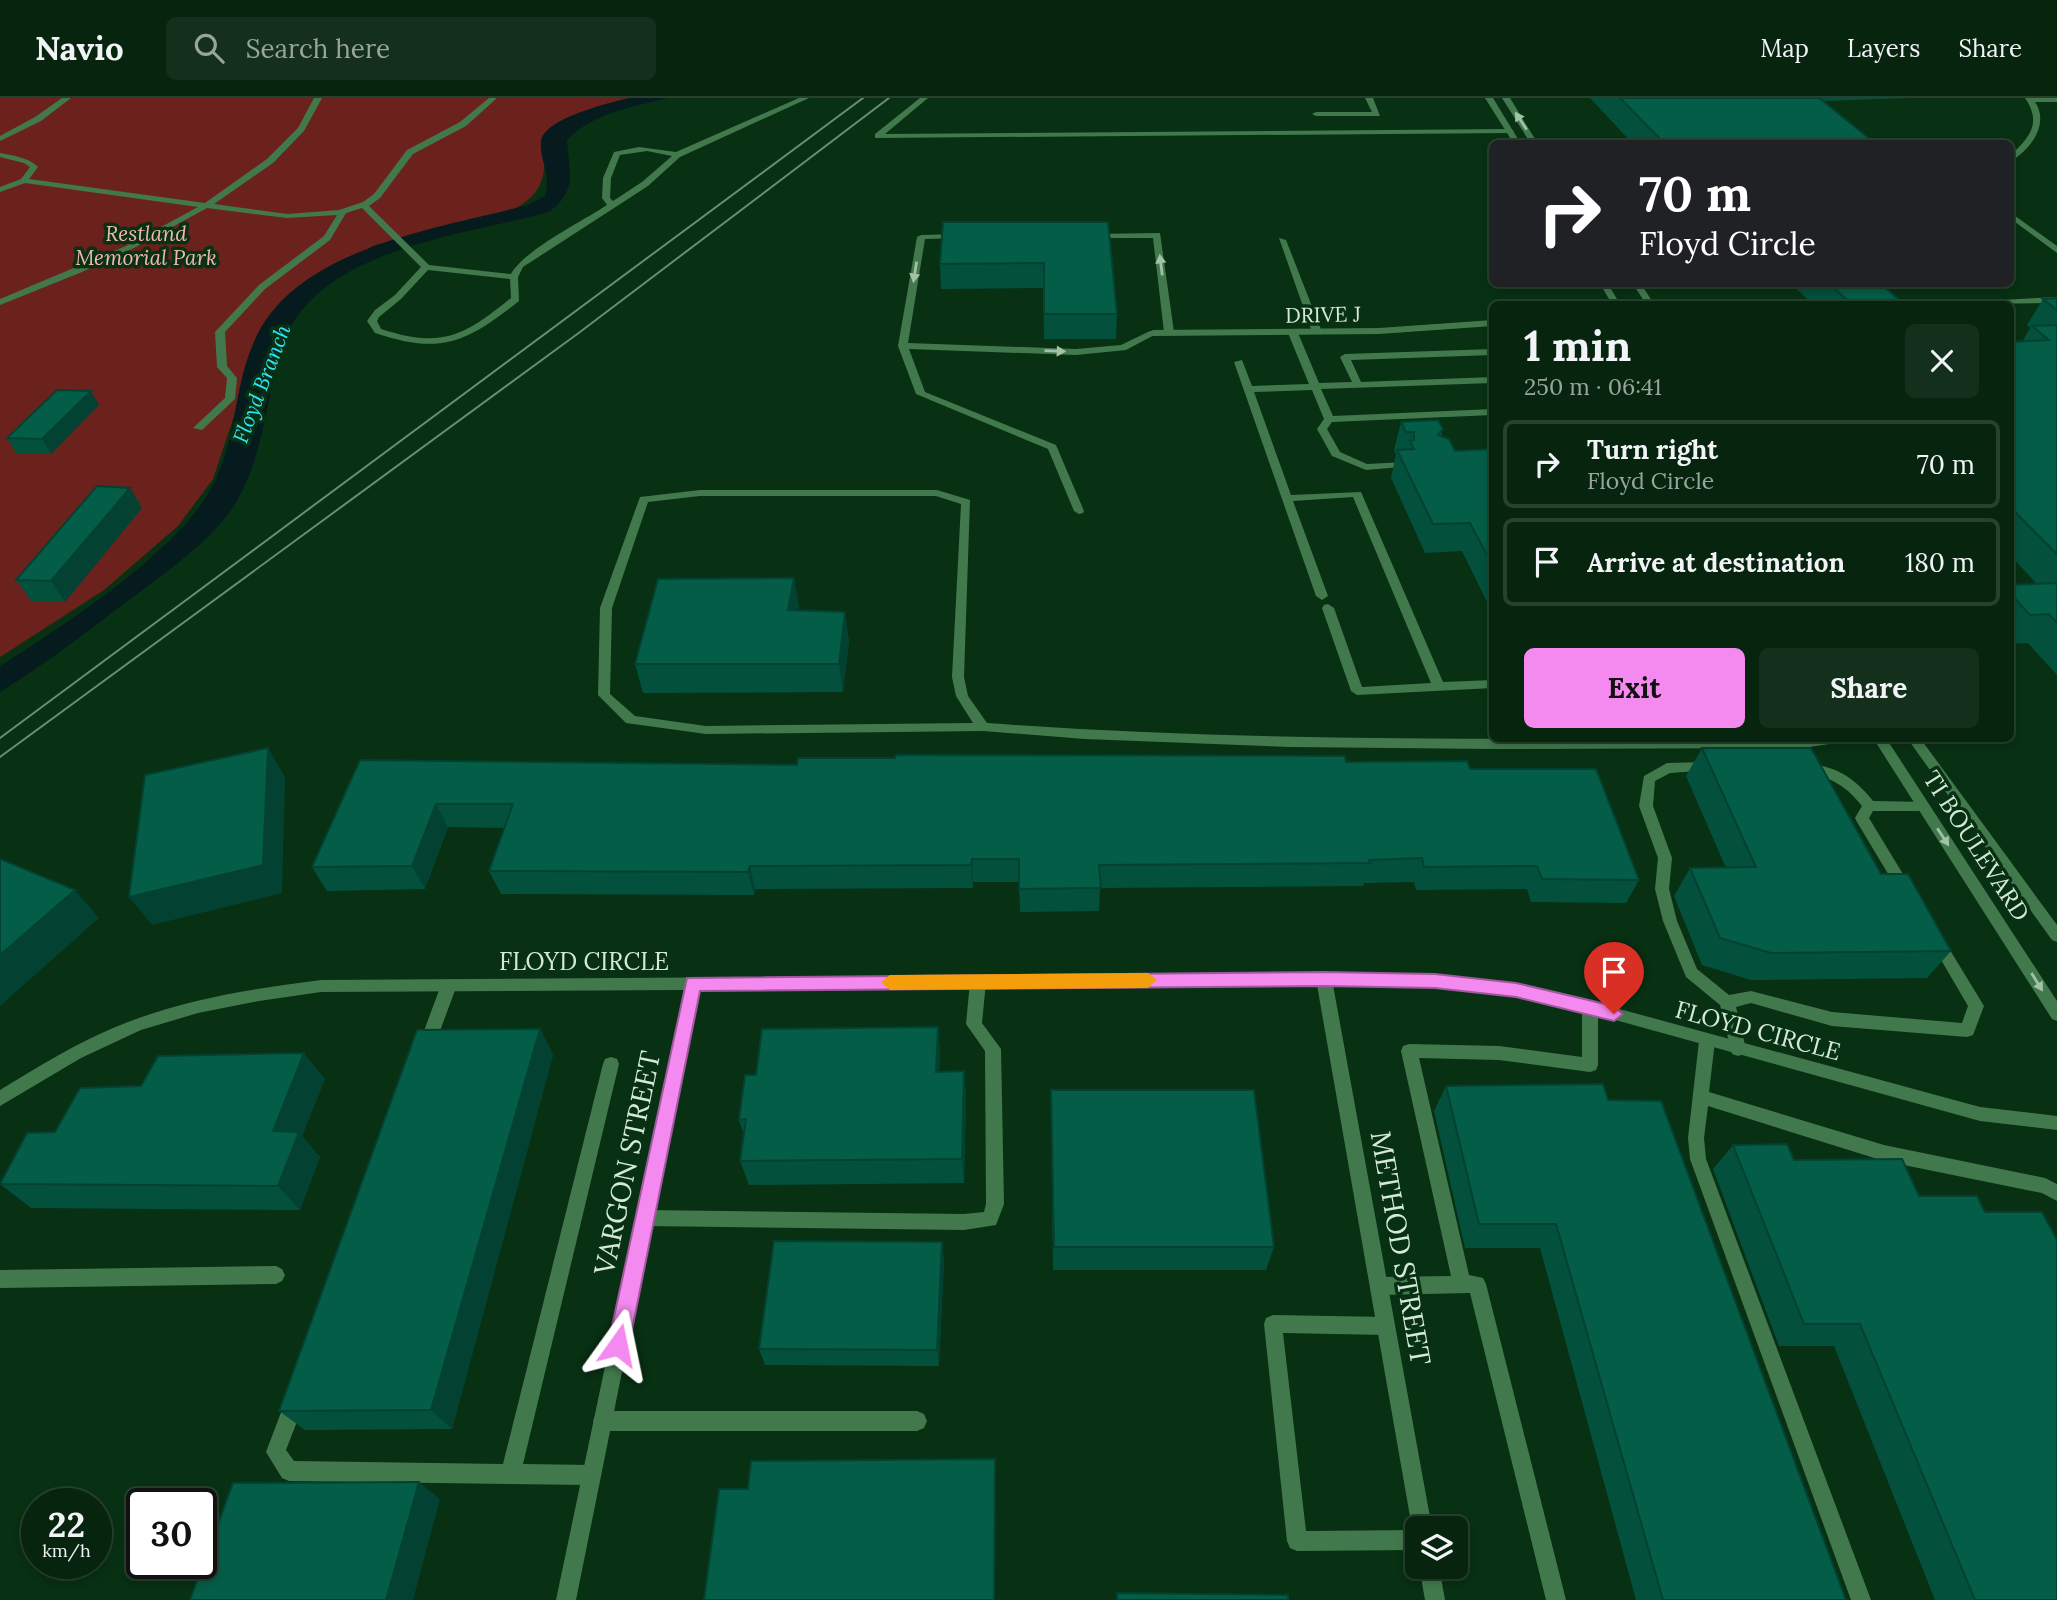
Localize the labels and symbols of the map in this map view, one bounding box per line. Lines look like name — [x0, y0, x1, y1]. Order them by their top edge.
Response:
one-way arrow — [1514, 111, 1527, 130]
park label: Restland Memorial Park — [75, 220, 217, 271]
one-way arrow — [1155, 254, 1166, 276]
one-way arrow — [909, 261, 920, 283]
street label: DRIVE J — [1285, 300, 1361, 329]
water label: Floyd Branch — [227, 321, 297, 447]
one-way arrow — [1044, 345, 1066, 357]
street label: TI BOULEVARD — [1916, 765, 2037, 927]
one-way arrow — [1936, 828, 1950, 846]
pin — [1584, 942, 1644, 1014]
street label: FLOYD CIRCLE — [499, 946, 669, 977]
one-way arrow — [2031, 973, 2044, 992]
street label: FLOYD CIRCLE — [1672, 994, 1844, 1067]
street label: VARGON STREET — [585, 1048, 668, 1279]
street label: METHOD STREET — [1363, 1128, 1439, 1368]
position arrow — [581, 1308, 655, 1382]
speed limit sign: 30 — [126, 1488, 217, 1579]

